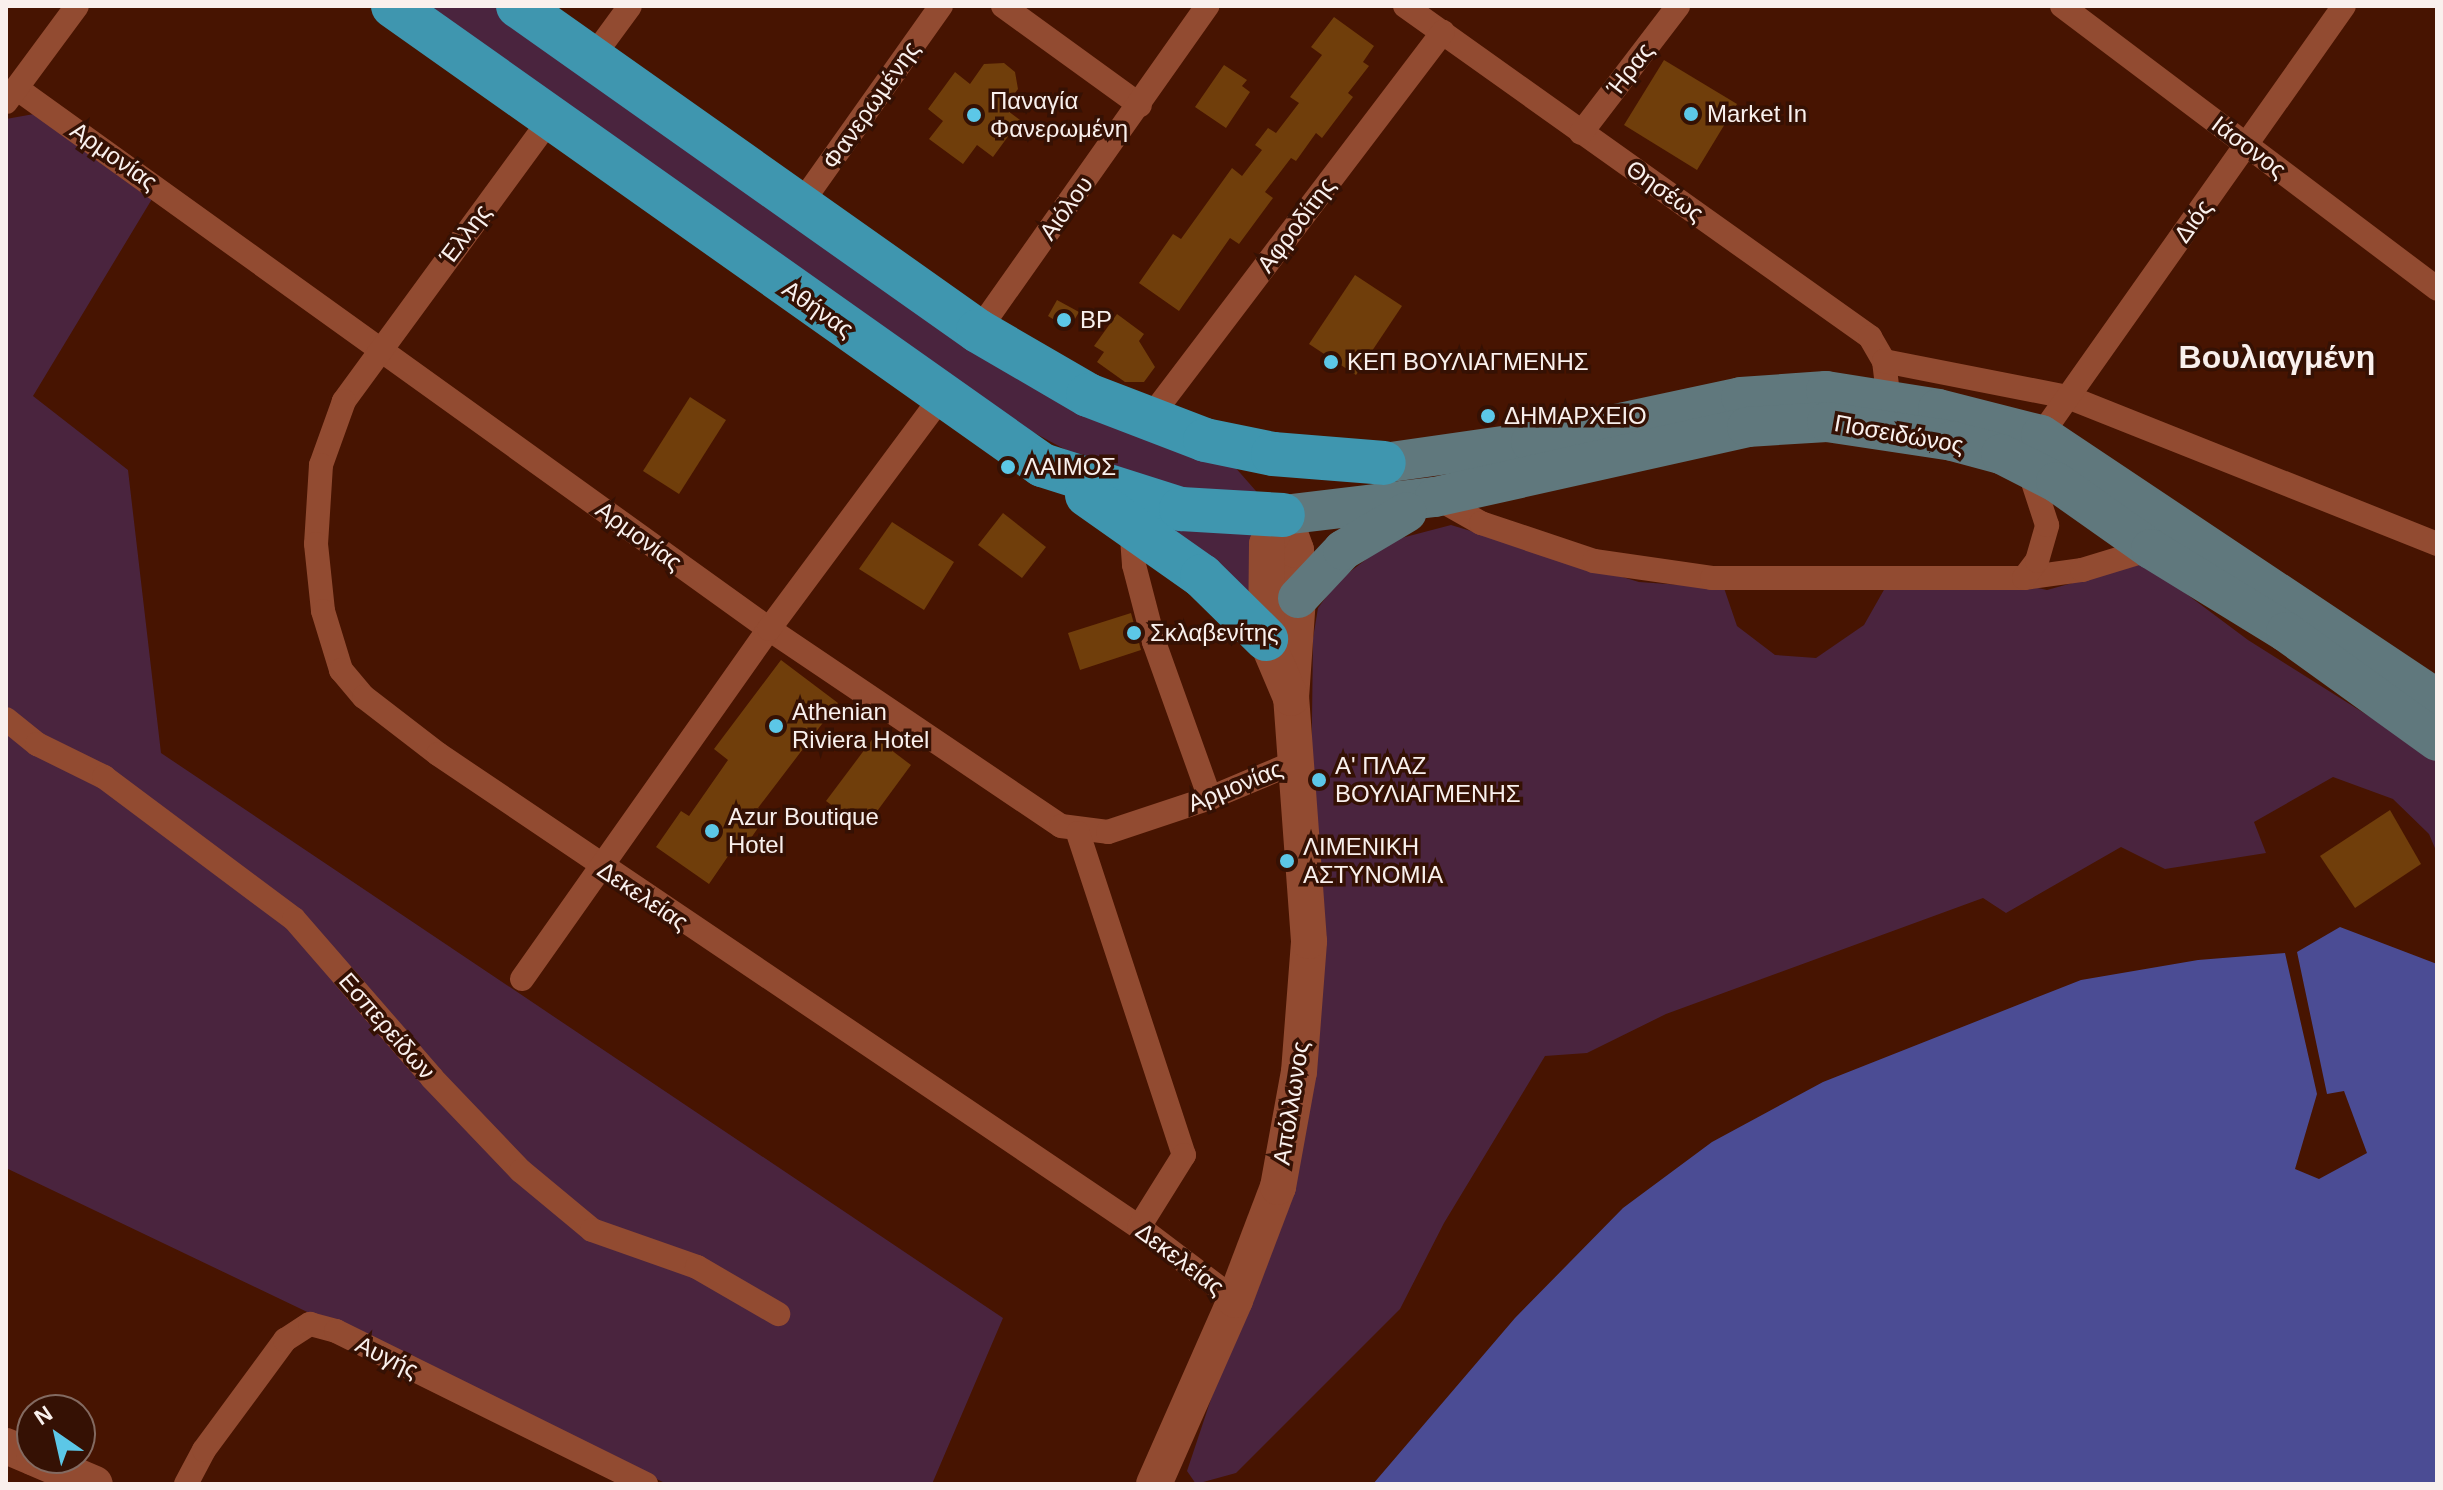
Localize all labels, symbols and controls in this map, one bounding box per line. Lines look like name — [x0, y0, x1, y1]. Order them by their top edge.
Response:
street label: Φανερωμένης — [816, 35, 926, 175]
street label: Ήρας — [1600, 37, 1660, 101]
place label: Παναγία Φανερωμένη — [990, 87, 1128, 143]
place label: Market In — [1707, 100, 1807, 128]
marker: Market In — [1682, 105, 1700, 123]
marker: Παναγία Φανερωμένη — [965, 106, 983, 124]
street label: Ιάσονος — [2206, 110, 2292, 184]
street label: Αρμονίας — [65, 116, 163, 196]
street label: Θησέως — [1621, 154, 1709, 228]
street label: Αιόλου — [1033, 170, 1099, 246]
street label: Αφροδίτης — [1251, 172, 1341, 278]
street label: Διός — [2168, 194, 2218, 248]
street label: Έλλης — [433, 198, 497, 270]
street label: Αθήνας — [777, 274, 859, 344]
place label: BP — [1080, 306, 1112, 334]
marker: BP — [1055, 311, 1073, 329]
district label: Βουλιαγμένη — [2179, 338, 2375, 376]
place label: ΚΕΠ ΒΟΥΛΙΑΓΜΕΝΗΣ — [1347, 348, 1589, 376]
marker: ΚΕΠ ΒΟΥΛΙΑΓΜΕΝΗΣ — [1322, 353, 1340, 371]
place label: ΔΗΜΑΡΧΕΙΟ — [1504, 402, 1647, 430]
marker: ΔΗΜΑΡΧΕΙΟ — [1479, 407, 1497, 425]
street label: Ποσειδώνος — [1832, 408, 1966, 460]
place label: ΛΑΙΜΟΣ — [1024, 453, 1116, 481]
marker: ΛΑΙΜΟΣ — [999, 458, 1017, 476]
street label: Αρμονίας — [590, 495, 688, 577]
place label: Σκλαβενίτης — [1150, 619, 1279, 647]
marker: Σκλαβενίτης — [1125, 624, 1143, 642]
place label: Athenian Riviera Hotel — [792, 698, 929, 754]
marker: Athenian Riviera Hotel — [767, 717, 785, 735]
place label: Α' ΠΛΑΖ ΒΟΥΛΙΑΓΜΕΝΗΣ — [1335, 752, 1521, 808]
street label: Αρμονίας — [1183, 754, 1287, 818]
marker: Α' ΠΛΑΖ ΒΟΥΛΙΑΓΜΕΝΗΣ — [1310, 771, 1328, 789]
place label: Azur Boutique Hotel — [728, 803, 879, 859]
marker: Azur Boutique Hotel — [703, 822, 721, 840]
place label: ΛΙΜΕΝΙΚΗ ΑΣΤΥΝΟΜΙΑ — [1303, 833, 1443, 889]
marker: ΛΙΜΕΝΙΚΗ ΑΣΤΥΝΟΜΙΑ — [1278, 852, 1296, 870]
street label: Δεκελείας — [592, 855, 694, 937]
street label: Εσπερείδων — [333, 967, 441, 1085]
street label: Απόλλωνος — [1267, 1039, 1315, 1167]
street label: Δεκελείας — [1130, 1217, 1230, 1301]
street label: Αυγής — [351, 1330, 423, 1384]
north arrow — [16, 1394, 96, 1474]
text: N — [30, 1401, 57, 1430]

